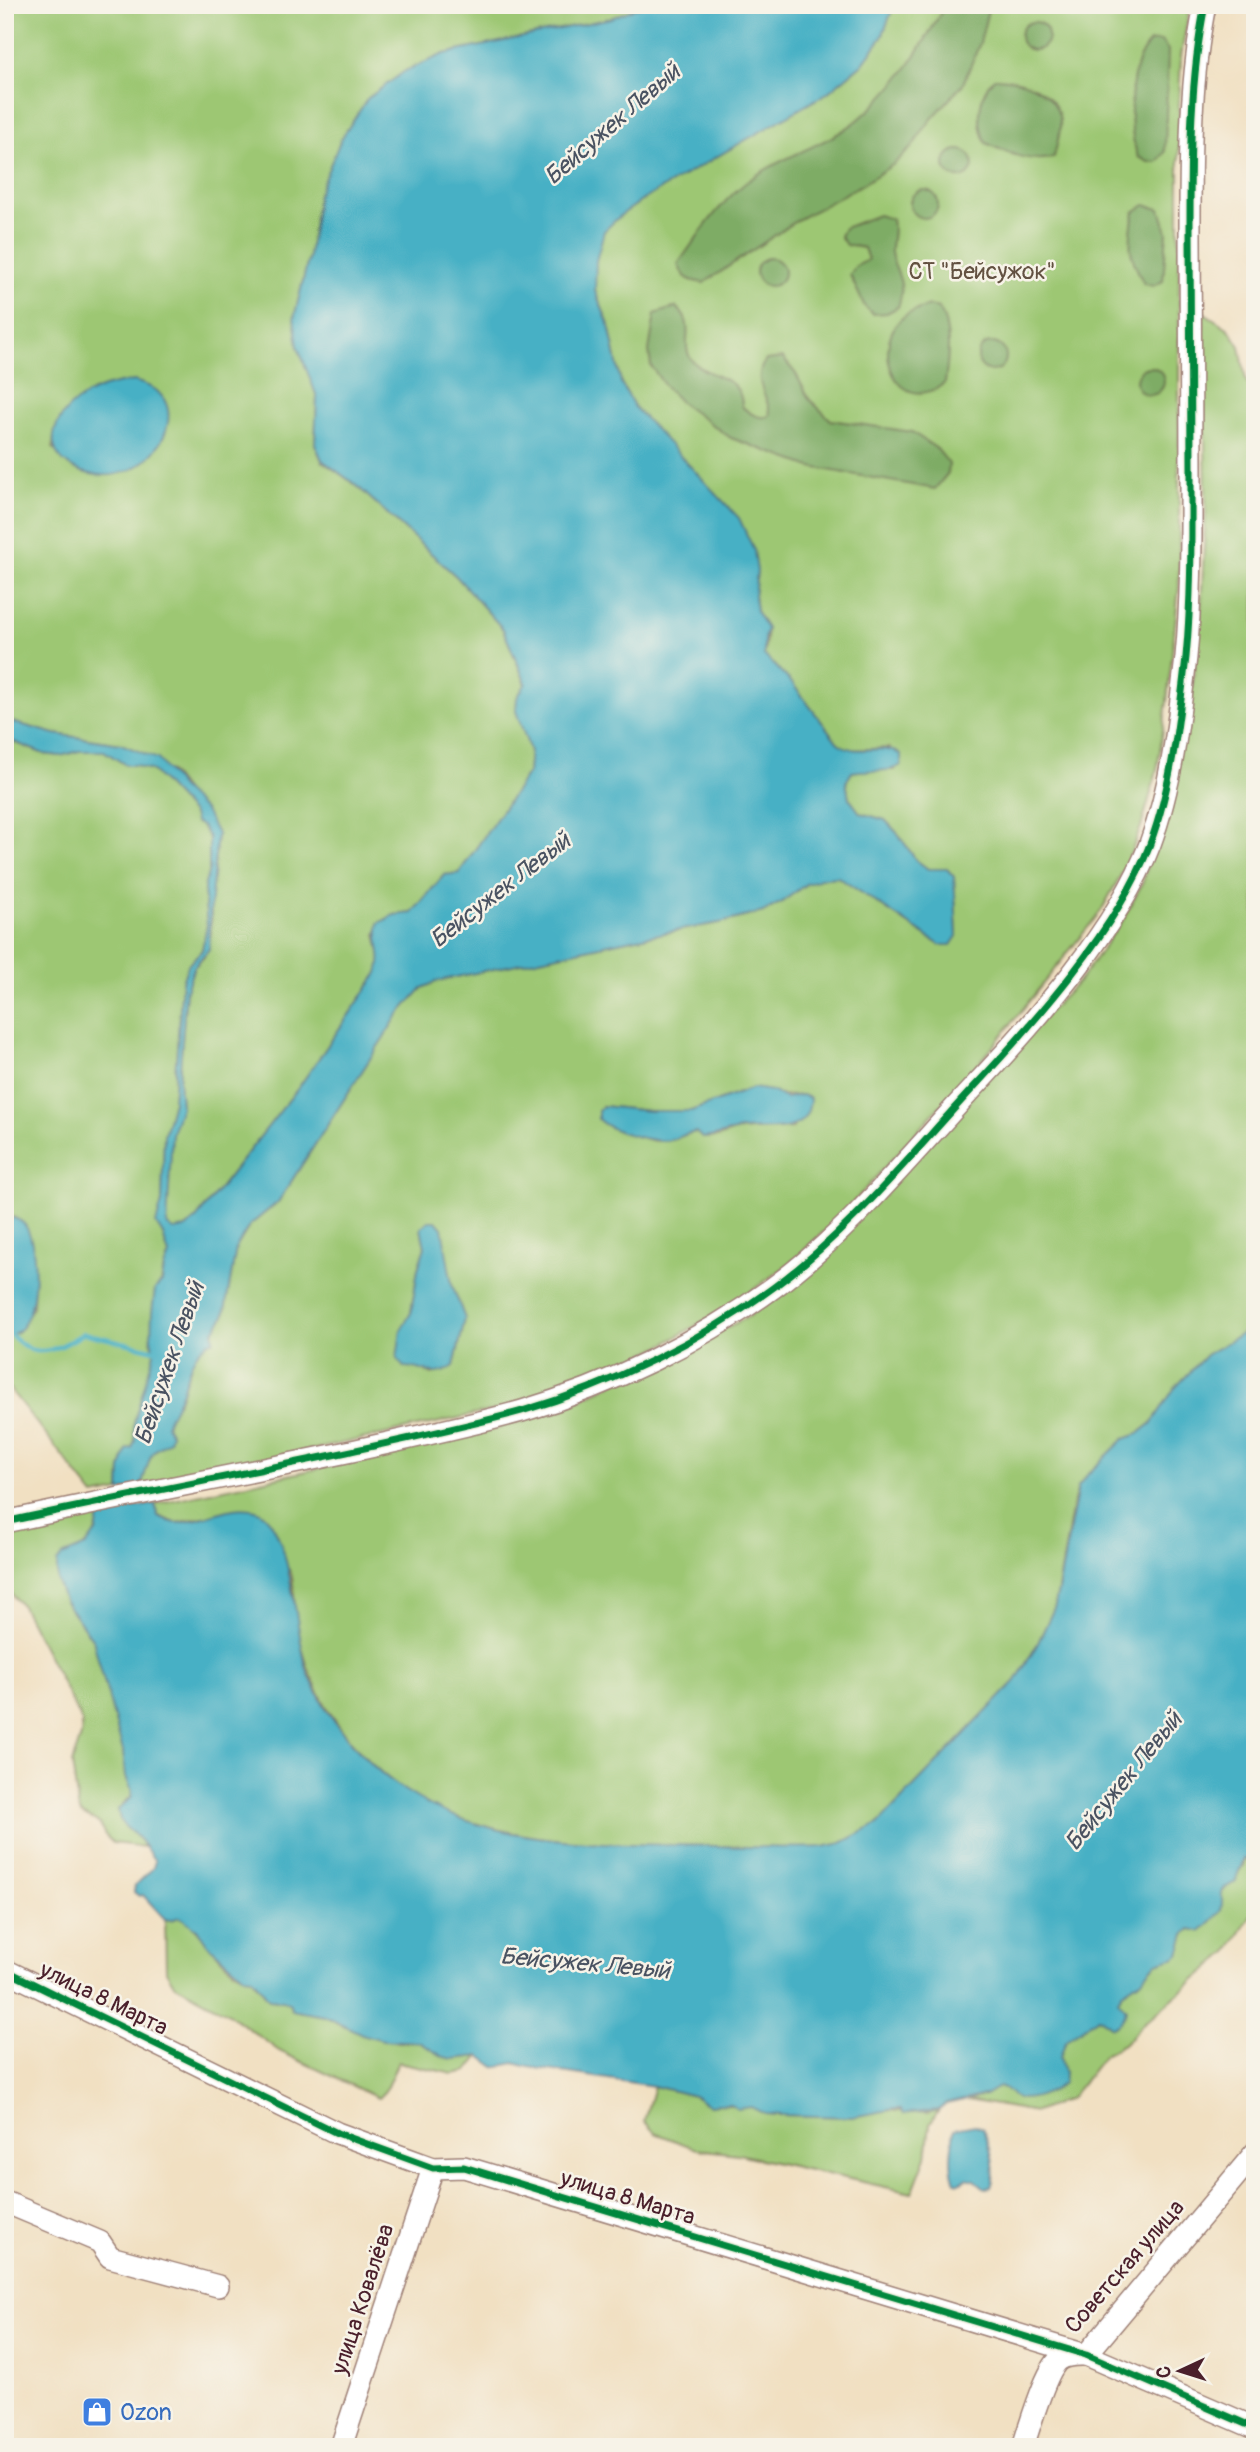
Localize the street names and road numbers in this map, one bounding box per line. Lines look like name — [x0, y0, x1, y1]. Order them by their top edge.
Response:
street label: улица 8 Марта — [34, 1954, 173, 2042]
street label: улица 8 Марта — [556, 2163, 699, 2232]
street label: Советская улица — [1058, 2193, 1190, 2339]
street label: улица Ковалёва — [324, 2220, 400, 2379]

